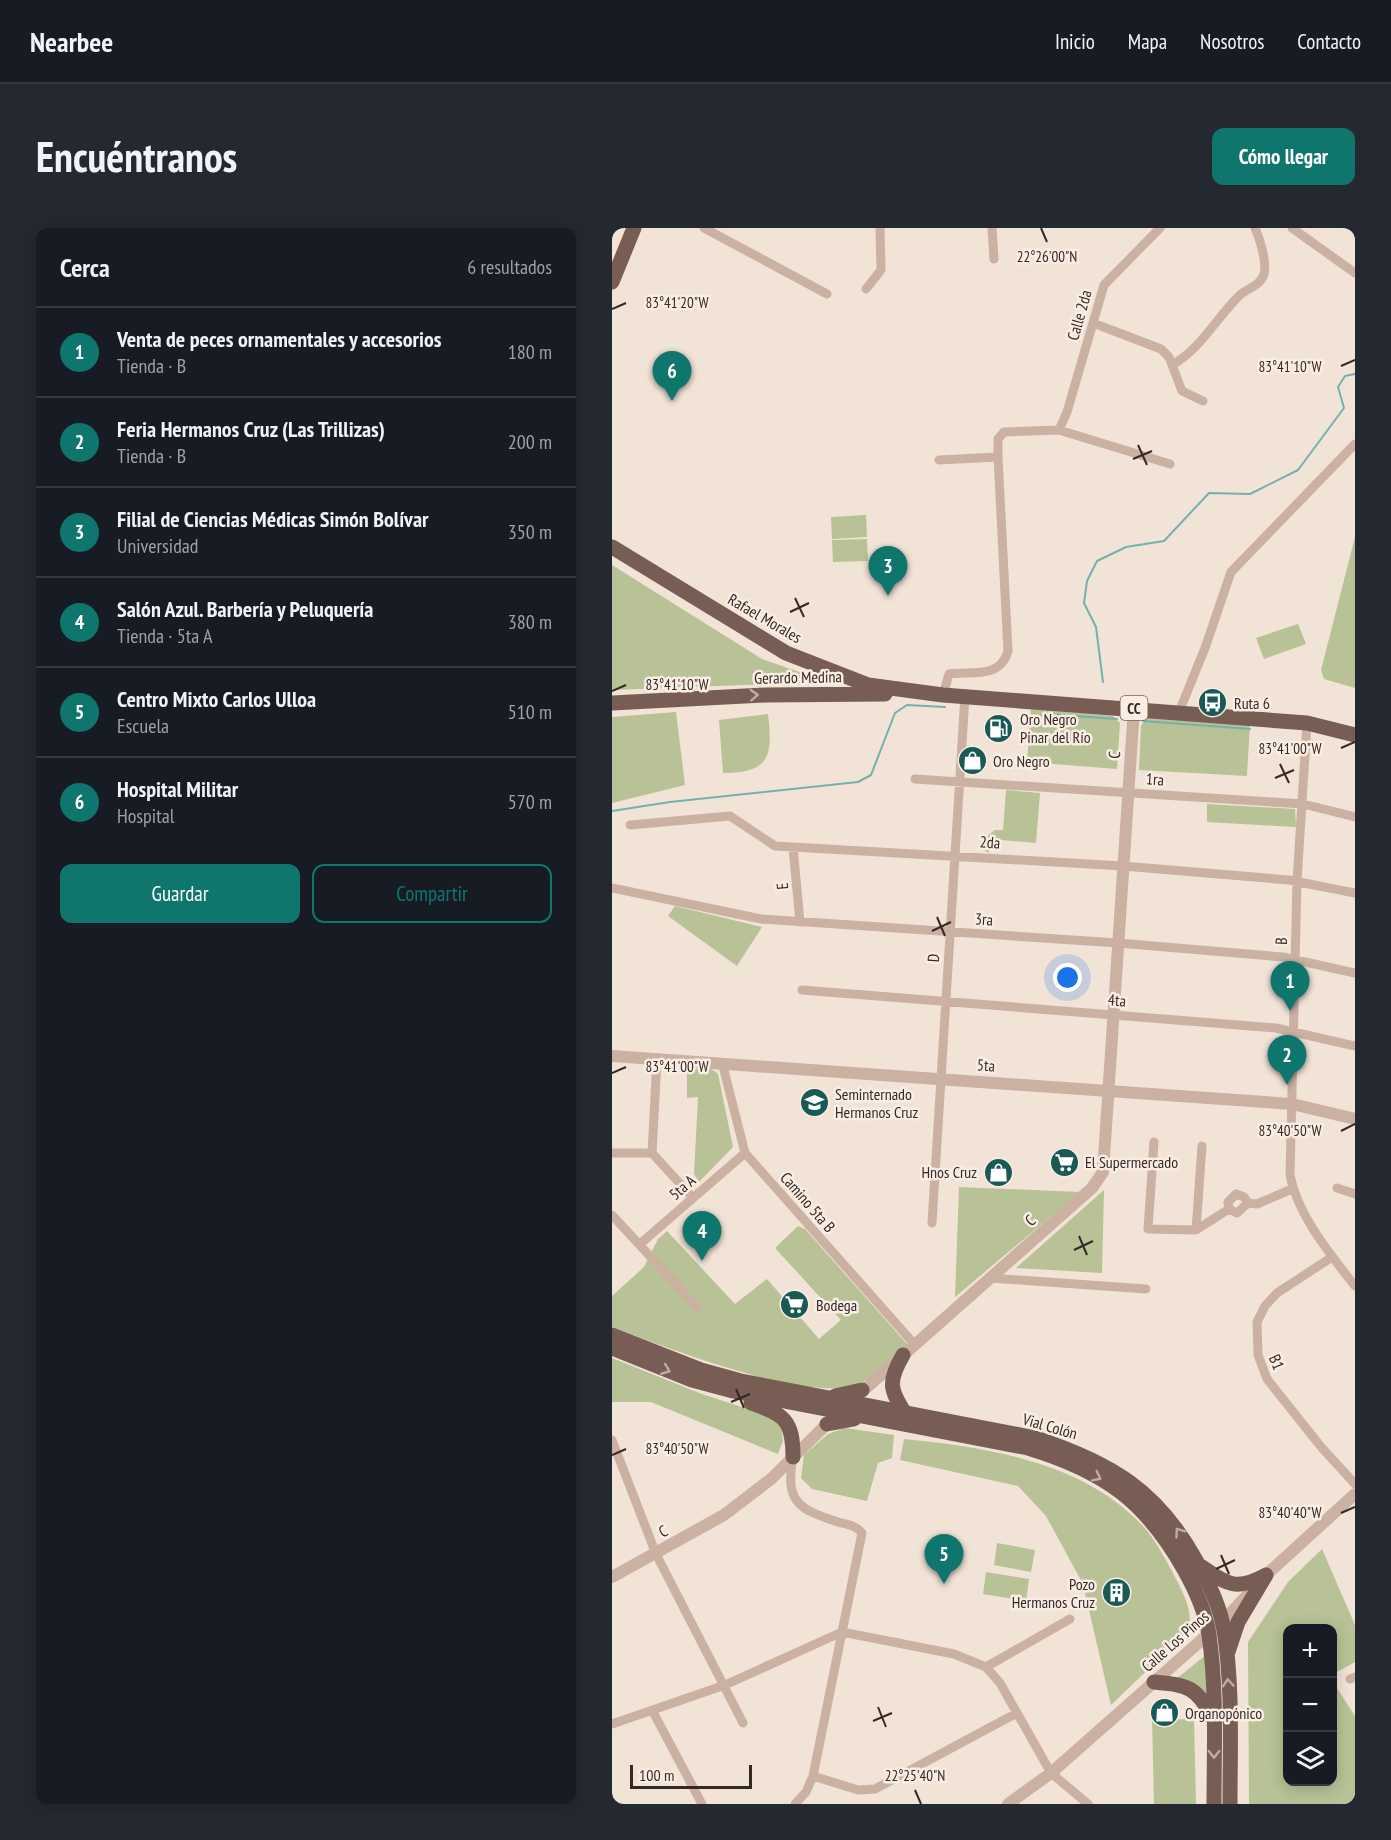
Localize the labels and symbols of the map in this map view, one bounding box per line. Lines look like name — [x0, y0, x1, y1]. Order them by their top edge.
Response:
text: 22°26'00"N — [1017, 247, 1077, 266]
street label: Calle 2da — [1062, 287, 1096, 343]
text: 83°41'20"W — [645, 293, 709, 312]
pin: 6 — [652, 352, 692, 401]
text: 83°41'10"W — [1258, 357, 1322, 376]
pin: 3 — [868, 546, 908, 596]
street label: Rafael Morales — [725, 589, 805, 647]
street label: Gerardo Medina — [754, 666, 842, 688]
text: 83°41'10"W — [645, 675, 709, 694]
bus stop icon: Ruta 6 — [1197, 687, 1229, 719]
one-way arrow — [750, 689, 759, 702]
place label: Ruta 6 — [1234, 693, 1270, 713]
road number: CC — [1120, 696, 1148, 720]
place label: Oro Negro Pinar del Río — [1020, 709, 1091, 747]
fuel station icon: Oro Negro Pinar del Río — [983, 712, 1015, 744]
text: 83°41'00"W — [1258, 739, 1322, 758]
shop icon: Oro Negro — [956, 745, 988, 777]
place label: Oro Negro — [993, 751, 1050, 771]
street label: C — [1104, 751, 1124, 759]
street label: 1ra — [1145, 768, 1165, 790]
street label: 2da — [979, 831, 1001, 853]
street label: E — [772, 882, 792, 890]
street label: 3ra — [974, 908, 994, 930]
street label: B — [1271, 937, 1291, 945]
street label: D — [923, 953, 943, 963]
pin: 1 — [1270, 962, 1310, 1011]
your location — [1053, 963, 1082, 992]
street label: 4ta — [1107, 989, 1127, 1011]
pin: 2 — [1268, 1036, 1306, 1085]
street label: 5ta — [976, 1054, 996, 1076]
text: 83°41'00"W — [645, 1057, 709, 1076]
place label: Seminternado Hermanos Cruz — [835, 1084, 919, 1122]
school or university icon: Seminternado Hermanos Cruz — [798, 1087, 830, 1119]
text: 83°40'50"W — [1258, 1121, 1322, 1140]
supermarket icon: El Supermercado — [1048, 1146, 1080, 1178]
place label: El Supermercado — [1085, 1152, 1178, 1172]
shop icon: Hnos Cruz — [982, 1156, 1014, 1188]
place label: Hnos Cruz — [921, 1162, 977, 1182]
street label: Camino 5ta B — [776, 1168, 840, 1236]
street label: 5ta A — [665, 1170, 700, 1204]
street label: C — [1021, 1210, 1039, 1230]
pin: 4 — [682, 1212, 722, 1261]
supermarket icon: Bodega — [779, 1289, 811, 1321]
place label: Bodega — [816, 1295, 857, 1315]
street label: B1 — [1265, 1351, 1289, 1373]
one-way arrow — [660, 1363, 671, 1375]
street label: Vial Colón — [1019, 1408, 1080, 1443]
text: 83°40'50"W — [645, 1439, 709, 1458]
one-way arrow — [1091, 1470, 1101, 1481]
text: 83°40'40"W — [1258, 1503, 1322, 1522]
street label: C — [655, 1521, 671, 1541]
one-way arrow — [1175, 1528, 1186, 1539]
pin: 5 — [924, 1534, 964, 1584]
place label: Pozo Hermanos Cruz — [1012, 1574, 1095, 1612]
building icon: Pozo Hermanos Cruz — [1100, 1577, 1132, 1609]
street label: Calle Los Pinos — [1137, 1606, 1213, 1676]
one-way arrow — [1222, 1678, 1235, 1687]
shop icon: Organopónico — [1148, 1697, 1180, 1729]
place label: Organopónico — [1185, 1703, 1262, 1723]
one-way arrow — [1208, 1749, 1220, 1758]
scale bar — [630, 1762, 752, 1790]
text: 22°25'40"N — [885, 1766, 945, 1785]

